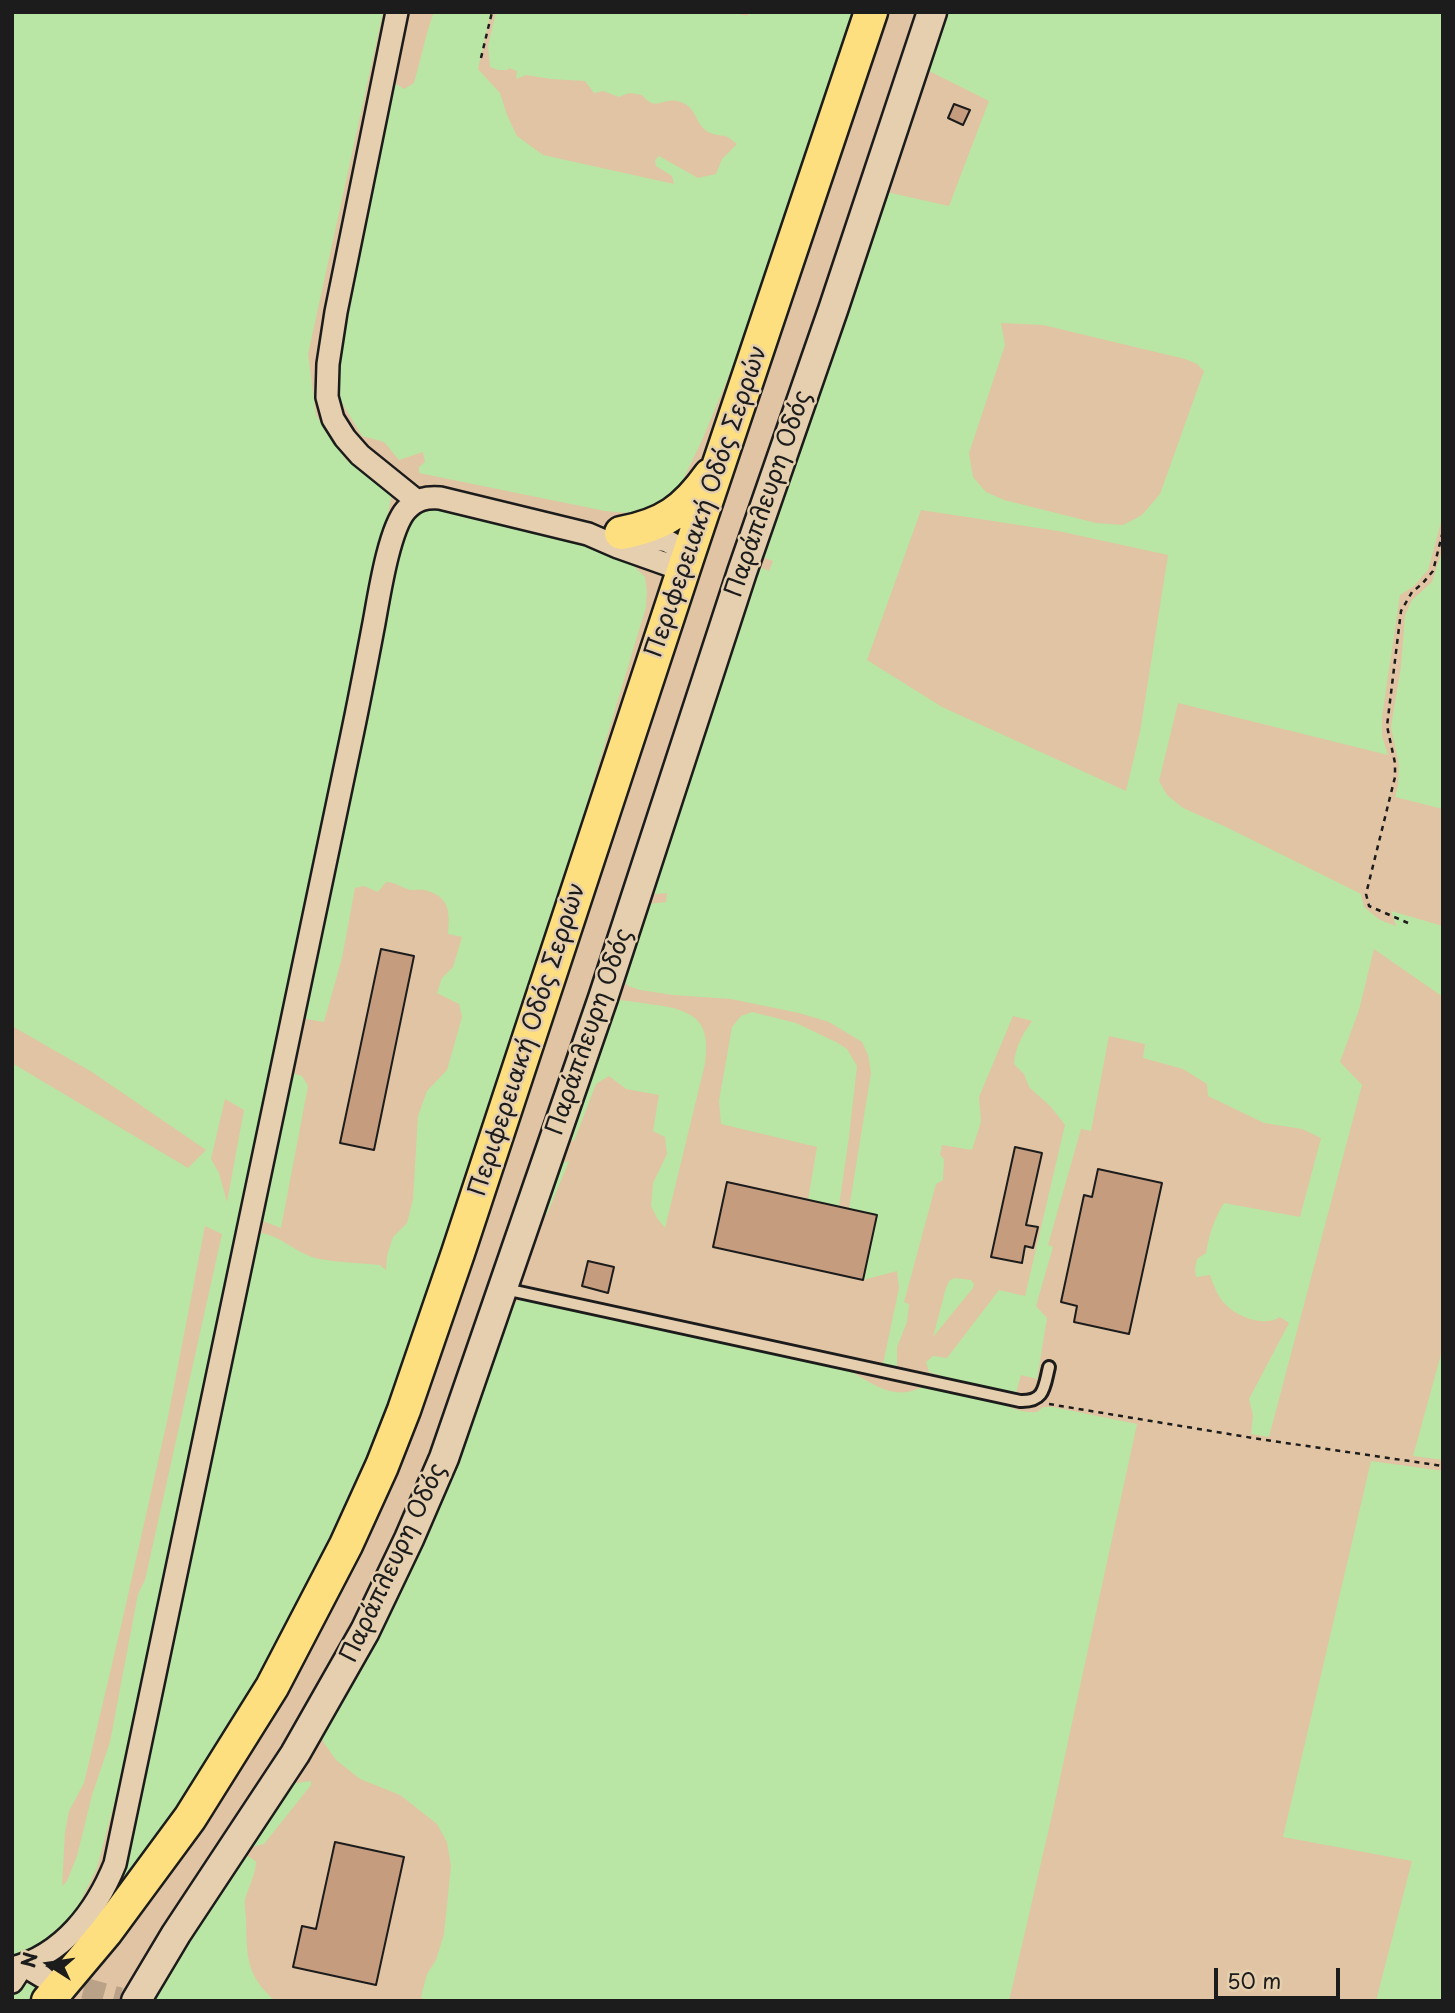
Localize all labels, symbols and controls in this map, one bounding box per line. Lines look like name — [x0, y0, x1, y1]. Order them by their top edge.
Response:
street label: Περιφερειακή Οδός Σερρών — [640, 342, 774, 662]
street label: Παράπλευρη Οδός — [720, 387, 818, 601]
street label: Περιφερειακή Οδός Σερρών — [464, 879, 592, 1201]
street label: Παράπλευρη Οδός — [541, 925, 639, 1139]
street label: Παράπλευρη Οδός — [335, 1459, 453, 1667]
north arrow — [14, 1929, 84, 1999]
text: N — [13, 1949, 44, 1970]
scale bar — [1217, 1954, 1343, 1998]
text: 50 m — [1227, 1964, 1281, 1996]

